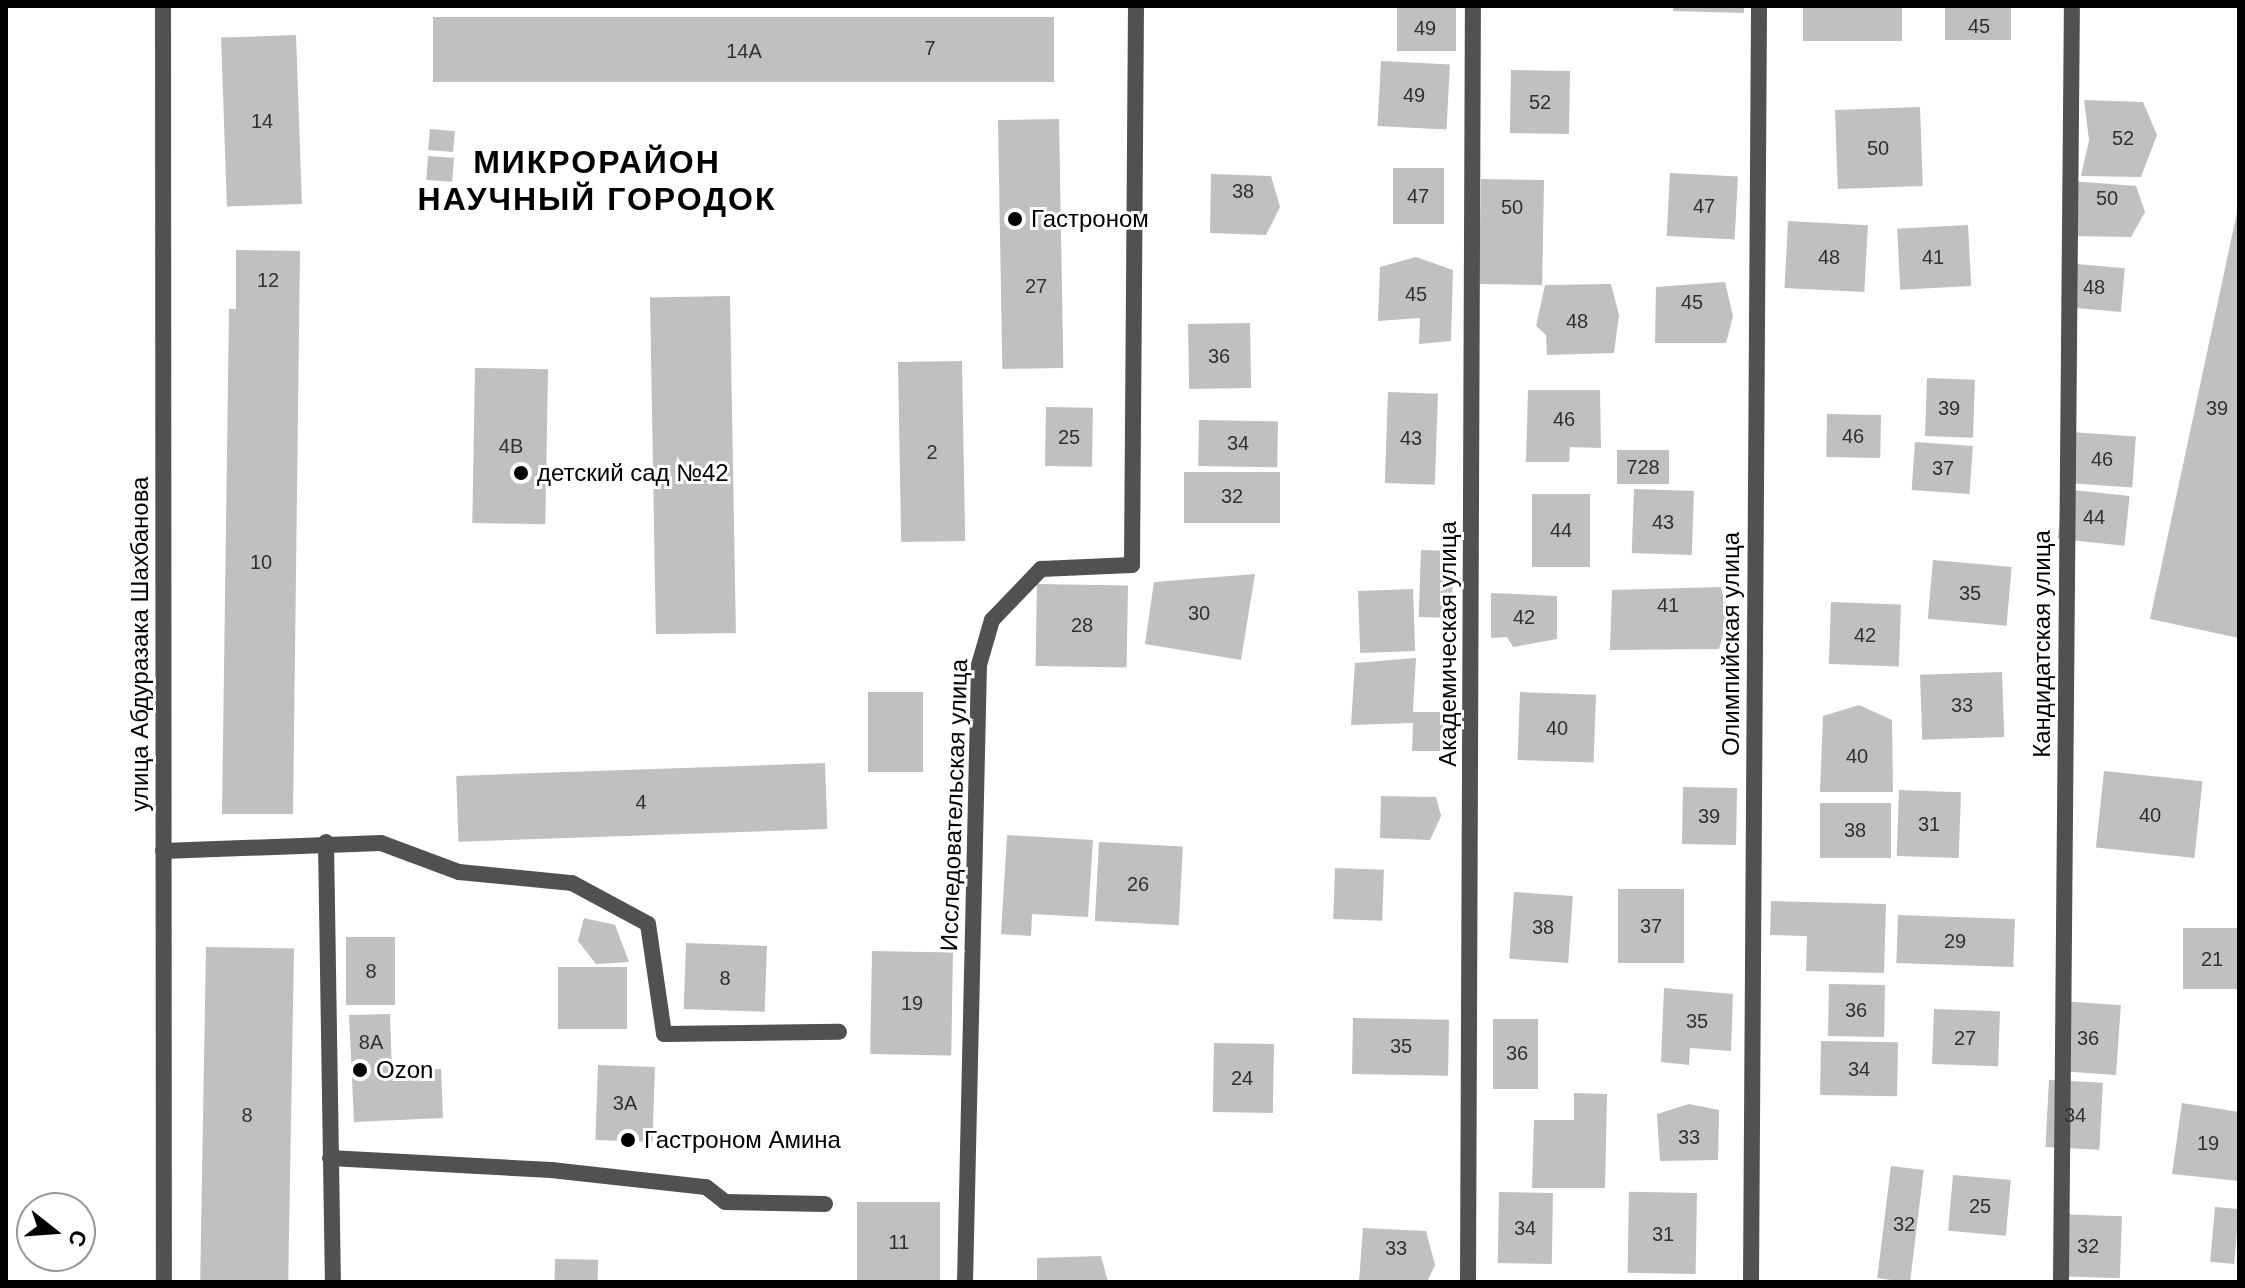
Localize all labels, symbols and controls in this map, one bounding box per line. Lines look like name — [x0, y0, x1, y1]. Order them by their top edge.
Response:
house number: 45 — [1968, 14, 1990, 38]
house number: 49 — [1414, 16, 1436, 40]
house number: 7 — [924, 36, 936, 60]
house number: 14А — [726, 39, 762, 63]
house number: 49 — [1403, 83, 1425, 107]
house number: 52 — [1529, 90, 1551, 114]
house number: 14 — [251, 109, 273, 133]
house number: 52 — [2112, 126, 2134, 150]
house number: 50 — [1867, 136, 1889, 160]
district label: МИКРОРАЙОН НАУЧНЫЙ ГОРОДОК — [418, 144, 776, 219]
house number: 38 — [1232, 179, 1254, 203]
house number: 47 — [1407, 184, 1429, 208]
house number: 50 — [2096, 186, 2118, 210]
house number: 47 — [1693, 194, 1715, 218]
house number: 50 — [1501, 195, 1523, 219]
place label: Гастроном — [1031, 205, 1149, 233]
marker: Гастроном — [1006, 210, 1024, 228]
house number: 48 — [1818, 245, 1840, 269]
house number: 41 — [1922, 245, 1944, 269]
house number: 12 — [257, 268, 279, 292]
house number: 27 — [1025, 274, 1047, 298]
house number: 48 — [2083, 275, 2105, 299]
house number: 45 — [1405, 282, 1427, 306]
house number: 45 — [1681, 290, 1703, 314]
house number: 48 — [1566, 309, 1588, 333]
house number: 36 — [1208, 344, 1230, 368]
house number: 39 — [1938, 396, 1960, 420]
house number: 39 — [2206, 396, 2228, 420]
house number: 46 — [1553, 407, 1575, 431]
house number: 46 — [1842, 424, 1864, 448]
house number: 25 — [1058, 425, 1080, 449]
house number: 43 — [1400, 426, 1422, 450]
house number: 34 — [1227, 431, 1249, 455]
house number: 4В — [499, 434, 523, 458]
house number: 2 — [926, 440, 938, 464]
house number: 46 — [2091, 447, 2113, 471]
house number: 728 — [1626, 455, 1660, 479]
house number: 37 — [1932, 456, 1954, 480]
place label: детский сад №42 — [537, 459, 729, 487]
marker: детский сад №42 — [512, 464, 530, 482]
street label: улица Абдуразака Шахбанова — [126, 477, 154, 811]
house number: 32 — [1221, 484, 1243, 508]
house number: 44 — [2083, 505, 2105, 529]
house number: 43 — [1652, 510, 1674, 534]
house number: 44 — [1550, 518, 1572, 542]
street label: Академическая улица — [1434, 521, 1462, 767]
street label: Кандидатская улица — [2028, 530, 2056, 758]
street label: Олимпийская улица — [1717, 532, 1745, 756]
house number: 10 — [250, 550, 272, 574]
house number: 35 — [1959, 581, 1981, 605]
house number: 41 — [1657, 593, 1679, 617]
house number: 30 — [1188, 601, 1210, 625]
house number: 42 — [1513, 605, 1535, 629]
house number: 28 — [1071, 613, 1093, 637]
house number: 42 — [1854, 623, 1876, 647]
street label: Исследовательская улица — [935, 658, 973, 952]
house number: 33 — [1951, 693, 1973, 717]
house number: 40 — [1546, 716, 1568, 740]
house number: 40 — [1846, 744, 1868, 768]
house number: 4 — [635, 790, 647, 814]
house number: 40 — [2139, 803, 2161, 827]
house number: 39 — [1698, 804, 1720, 828]
house number: 31 — [1918, 812, 1940, 836]
house number: 38 — [1844, 818, 1866, 842]
house number: 26 — [1127, 872, 1149, 896]
house number: 37 — [1640, 914, 1662, 938]
house number: 38 — [1532, 915, 1554, 939]
house number: 29 — [1944, 929, 1966, 953]
house number: 21 — [2201, 947, 2223, 971]
house number: 8 — [365, 959, 377, 983]
house number: 8 — [719, 966, 731, 990]
house number: 19 — [901, 991, 923, 1015]
house number: 36 — [1845, 998, 1867, 1022]
house number: 35 — [1686, 1009, 1708, 1033]
house number: 27 — [1954, 1026, 1976, 1050]
house number: 36 — [2077, 1026, 2099, 1050]
house number: 8А — [359, 1030, 383, 1054]
house number: 35 — [1390, 1034, 1412, 1058]
house number: 36 — [1506, 1041, 1528, 1065]
place label: Ozon — [376, 1056, 433, 1084]
house number: 34 — [1848, 1057, 1870, 1081]
marker: Ozon — [351, 1061, 369, 1079]
house number: 24 — [1231, 1066, 1253, 1090]
house number: 3А — [613, 1091, 637, 1115]
house number: 8 — [241, 1103, 253, 1127]
house number: 34 — [2064, 1103, 2086, 1127]
house number: 33 — [1678, 1125, 1700, 1149]
place label: Гастроном Амина — [644, 1126, 841, 1154]
marker: Гастроном Амина — [619, 1131, 637, 1149]
house number: 19 — [2197, 1131, 2219, 1155]
north arrow — [16, 1192, 96, 1272]
house number: 25 — [1969, 1194, 1991, 1218]
house number: 32 — [1893, 1212, 1915, 1236]
house number: 34 — [1514, 1216, 1536, 1240]
house number: 31 — [1652, 1222, 1674, 1246]
text: С — [63, 1227, 92, 1250]
house number: 11 — [889, 1230, 909, 1254]
house number: 32 — [2077, 1234, 2099, 1258]
house number: 33 — [1385, 1236, 1407, 1260]

